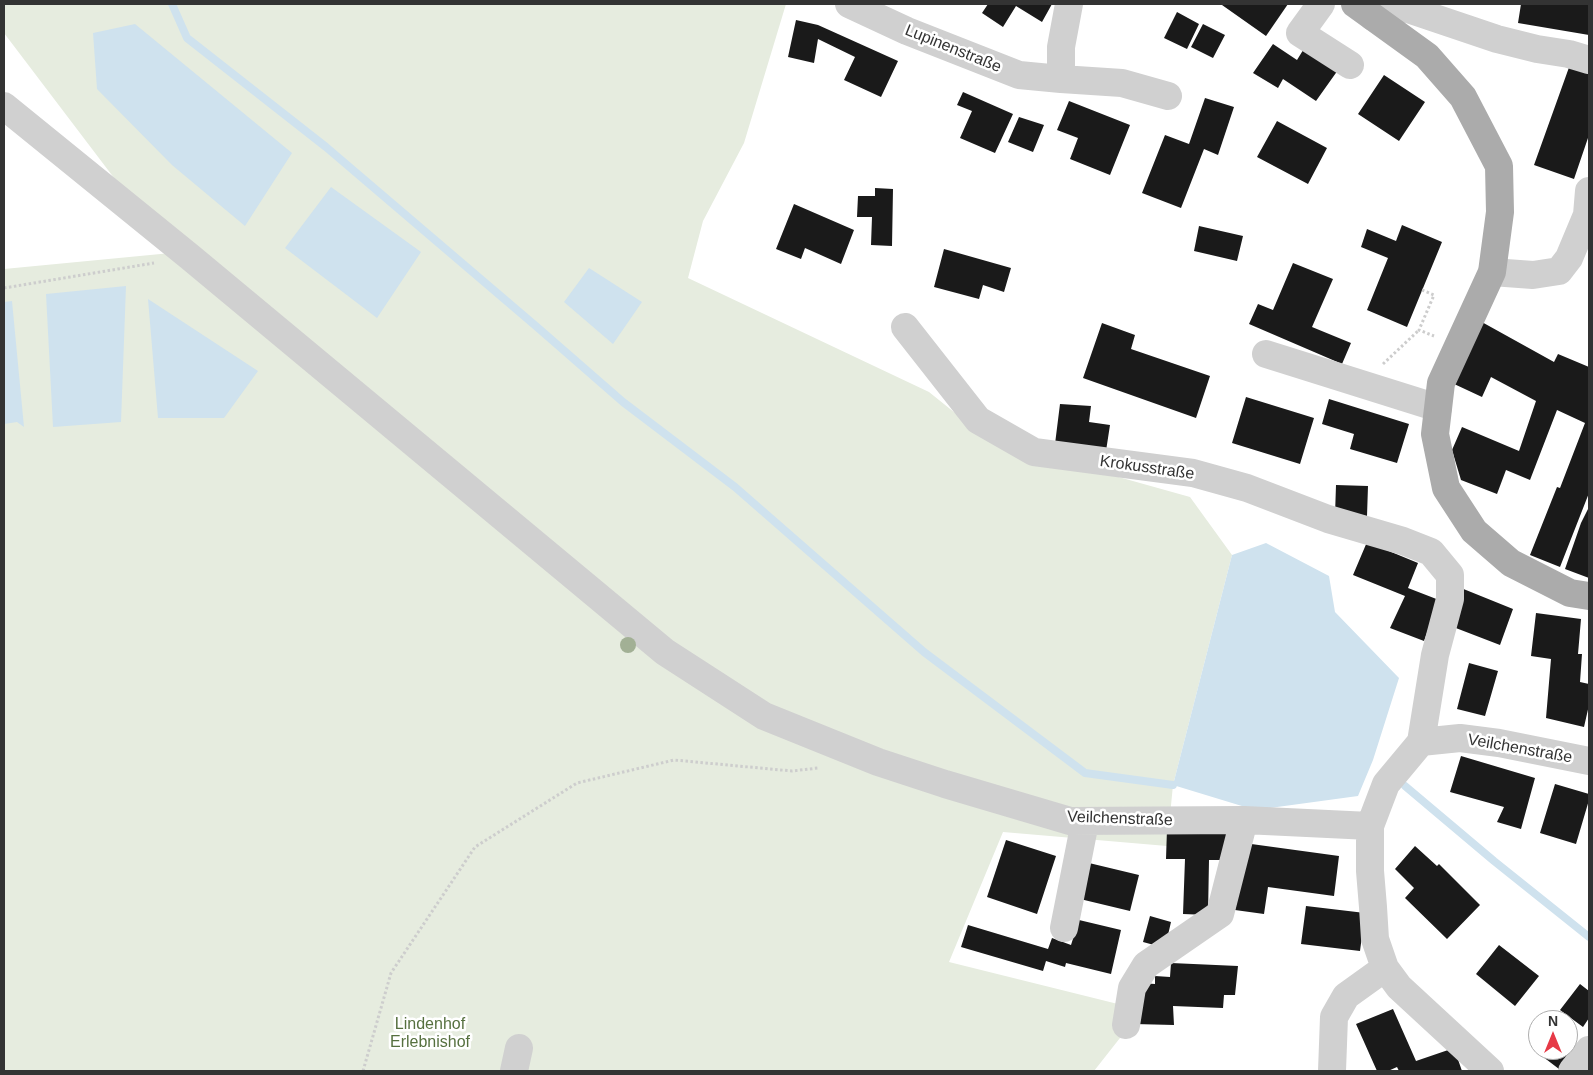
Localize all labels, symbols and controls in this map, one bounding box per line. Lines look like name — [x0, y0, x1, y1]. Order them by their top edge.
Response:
street label: Lupinenstraße — [902, 21, 1004, 77]
street label: Krokusstraße — [1099, 452, 1195, 484]
street label: Veilchenstraße — [1466, 730, 1574, 768]
street label: Veilchenstraße — [1067, 808, 1173, 830]
north arrow — [1528, 1010, 1578, 1060]
text: N — [1548, 1013, 1558, 1029]
park label: Lindenhof Erlebnishof — [390, 1015, 470, 1053]

